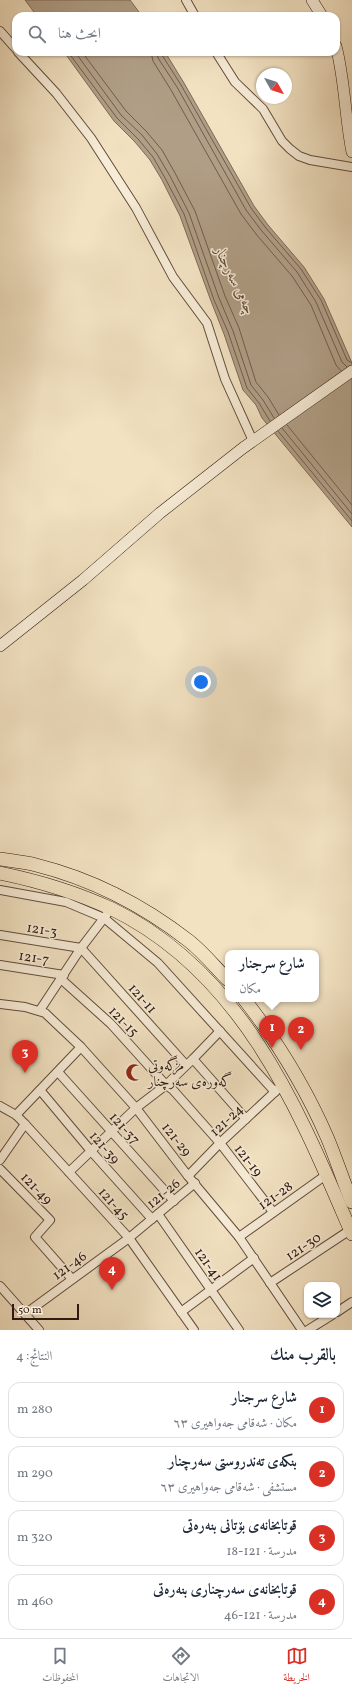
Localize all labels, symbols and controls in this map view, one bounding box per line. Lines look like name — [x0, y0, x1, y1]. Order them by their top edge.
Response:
search box — [12, 12, 340, 56]
icon: search — [26, 23, 48, 45]
text: ابحث هنا — [58, 24, 101, 45]
north arrow — [256, 68, 292, 104]
water label: چەمی سەرچنار — [208, 242, 259, 318]
your location — [191, 672, 211, 692]
street label: 121-3 — [25, 919, 59, 942]
street label: 121-7 — [17, 947, 51, 970]
popup — [225, 950, 319, 1002]
text: شارع سرجنار — [239, 954, 305, 975]
street label: 121-11 — [123, 980, 161, 1018]
text: مكان — [239, 981, 261, 999]
street label: 121-15 — [104, 1002, 142, 1042]
pin: 1 — [259, 1015, 285, 1048]
pin: 2 — [288, 1017, 314, 1050]
pin: 3 — [12, 1040, 38, 1073]
place label: مزگەوتی گەورەی سەرچنار — [146, 1055, 232, 1092]
mosque icon: مزگەوتی گەورەی سەرچنار — [125, 1063, 145, 1083]
street label: 121-24 — [206, 1101, 248, 1141]
street label: 121-37 — [104, 1109, 144, 1150]
street label: 121-29 — [156, 1119, 195, 1161]
street label: 121-39 — [84, 1127, 124, 1169]
street label: 121-19 — [229, 1141, 267, 1181]
street label: 121-49 — [16, 1169, 56, 1209]
street label: 121-26 — [143, 1175, 185, 1214]
street label: 121-28 — [255, 1177, 297, 1215]
street label: 121-45 — [93, 1184, 133, 1224]
street label: 121-30 — [282, 1228, 325, 1266]
street label: 121-41 — [189, 1244, 226, 1285]
street label: 121-46 — [49, 1247, 91, 1285]
pin: 4 — [99, 1257, 125, 1290]
map controls — [304, 1282, 340, 1318]
button: layers — [304, 1282, 340, 1318]
scale bar — [12, 1302, 79, 1321]
text: 50 m — [18, 1303, 42, 1318]
text: بالقرب منك — [270, 1344, 336, 1367]
text: النتائج: 4 — [16, 1348, 52, 1366]
text: شارع سرجنار — [232, 1388, 297, 1409]
text: 280 m — [17, 1401, 53, 1419]
text: 1 — [319, 1401, 325, 1419]
text: مكان · شەقامی جەواهیری ٦٣ — [173, 1415, 297, 1433]
text: بنکەی تەندروستی سەرچنار — [169, 1452, 297, 1473]
text: 290 m — [17, 1465, 53, 1483]
text: 2 — [319, 1465, 325, 1483]
text: مستشفى · شەقامی جەواهیری ٦٣ — [160, 1479, 297, 1497]
text: قوتابخانەی بۆتانی بنەرەتی — [182, 1516, 297, 1537]
text: 320 m — [17, 1529, 52, 1547]
text: 3 — [319, 1529, 325, 1547]
text: مدرسة · 121-18 — [226, 1543, 297, 1561]
text: قوتابخانەی سەرچناری بنەرەتی — [153, 1580, 297, 1601]
text: 460 m — [17, 1593, 53, 1611]
text: 4 — [318, 1593, 326, 1611]
text: مدرسة · 121-46 — [224, 1607, 297, 1625]
tab: المحفوظات — [42, 1645, 78, 1688]
tab: الاتجاهات — [162, 1645, 199, 1688]
tab: الخريطة — [283, 1645, 310, 1688]

